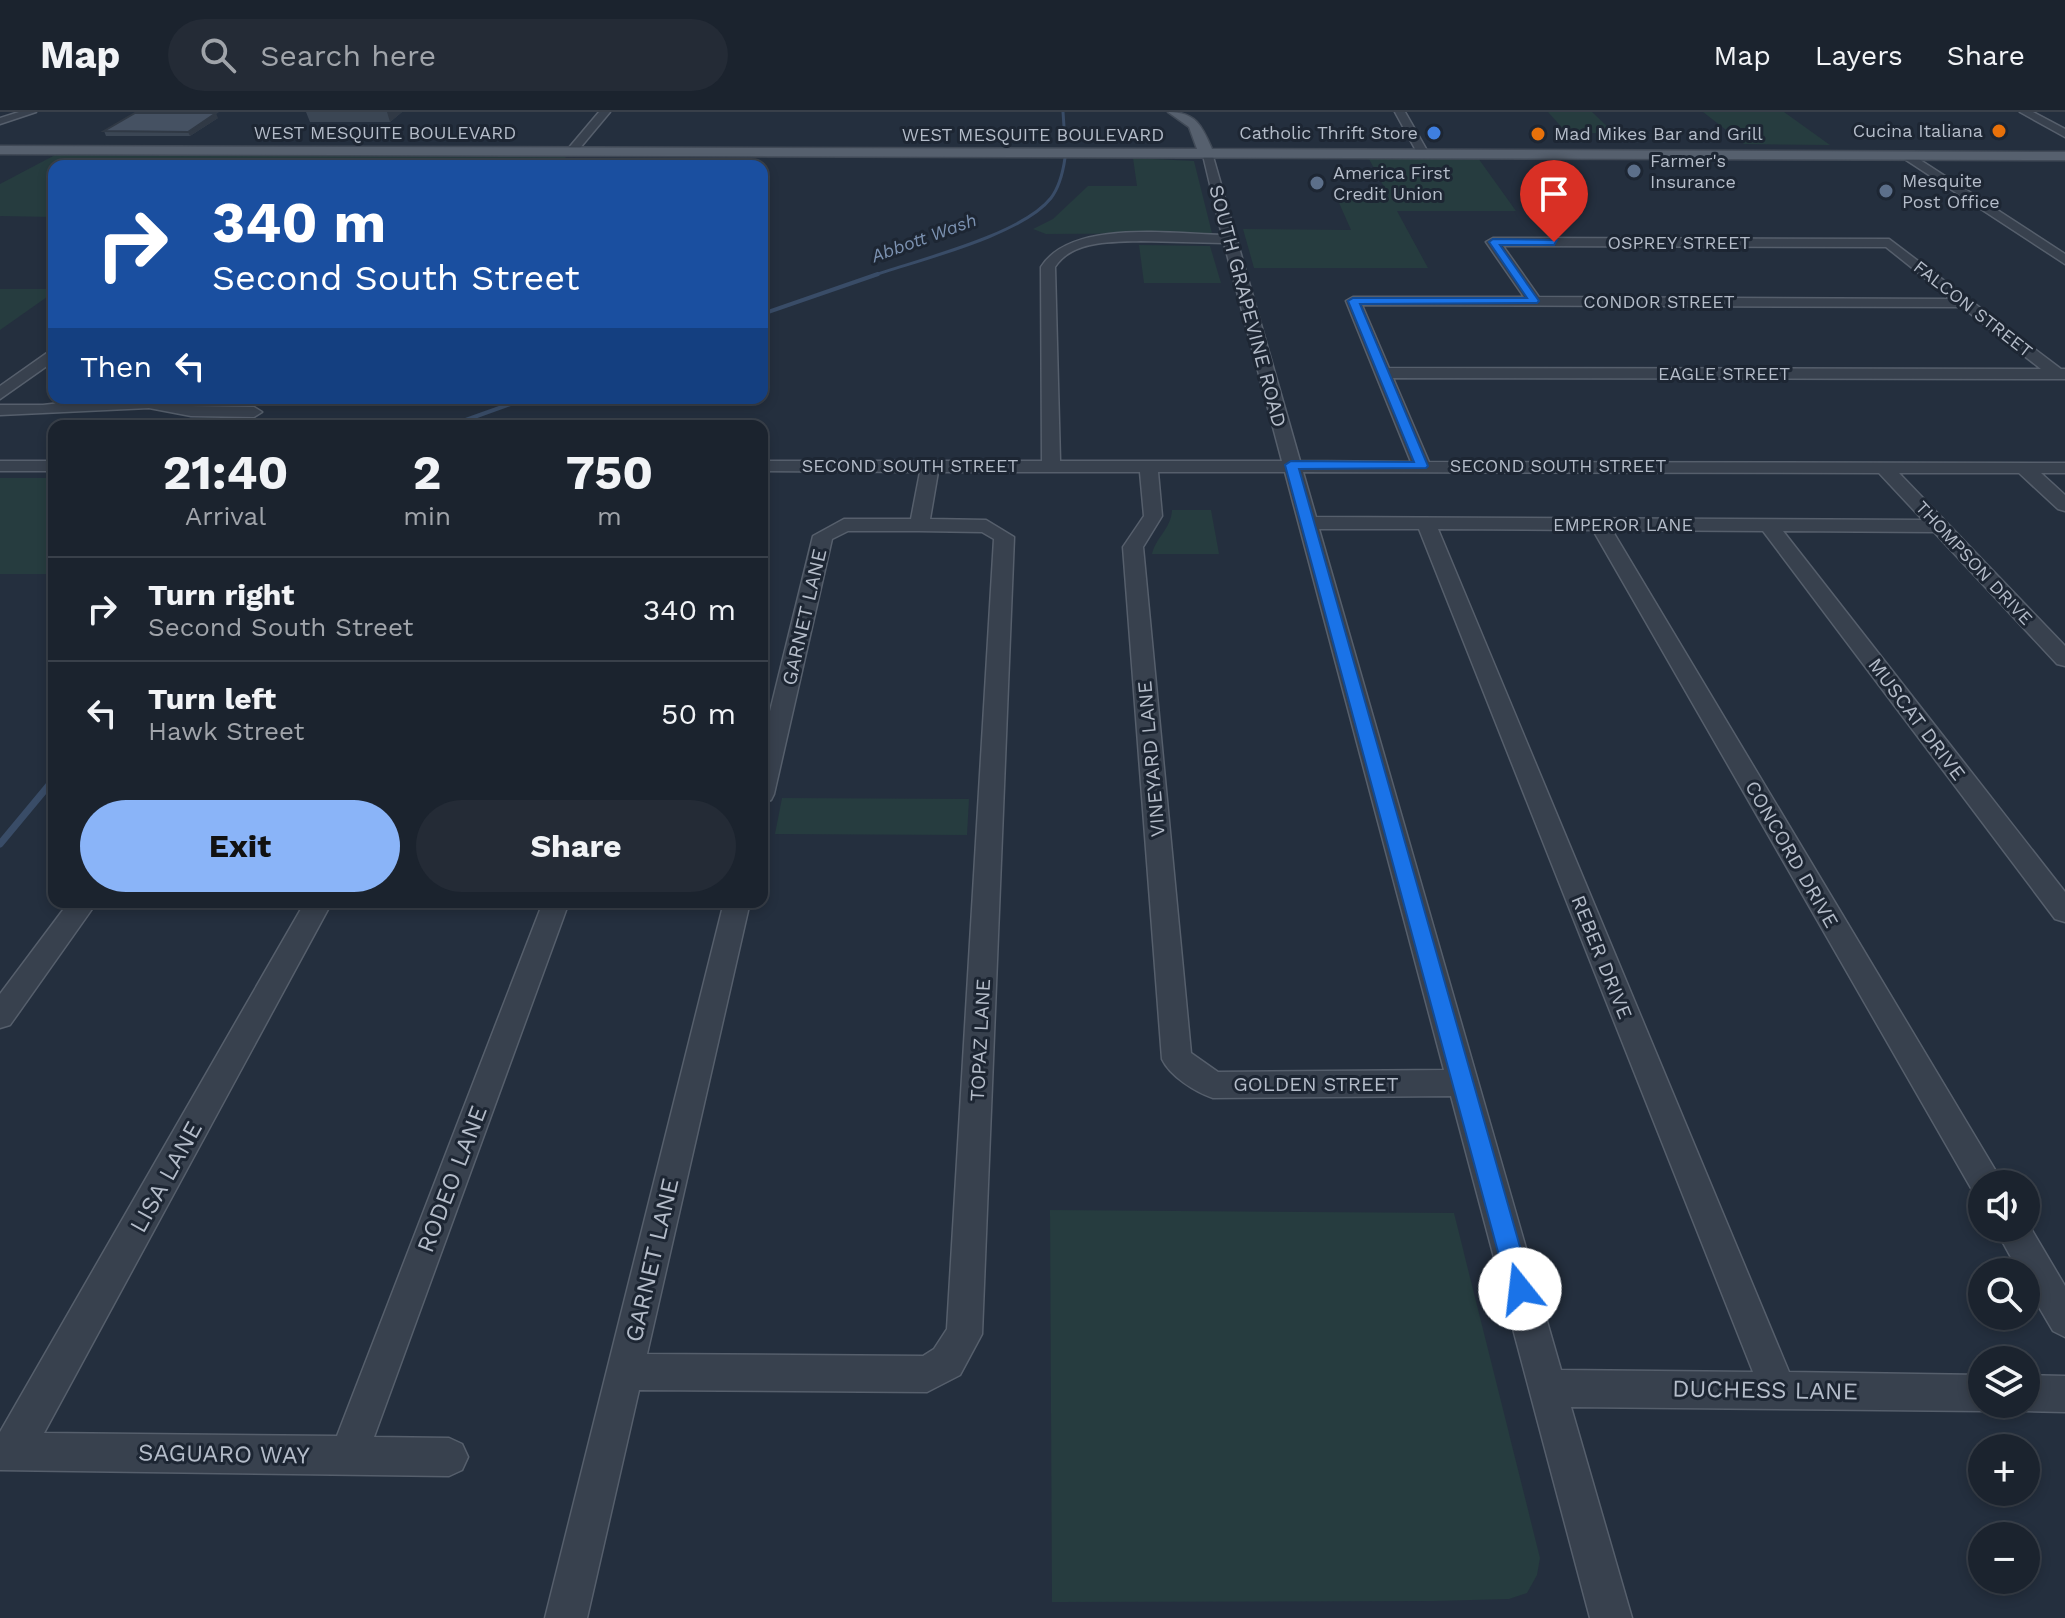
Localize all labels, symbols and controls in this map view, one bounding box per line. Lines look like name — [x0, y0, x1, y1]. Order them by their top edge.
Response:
search box — [168, 19, 728, 91]
text: Map — [40, 33, 120, 77]
icon: search — [196, 33, 240, 77]
text: Search here — [260, 38, 436, 73]
text: Map — [1714, 39, 1771, 72]
text: Layers — [1815, 39, 1903, 72]
text: Share — [1947, 39, 2025, 72]
place label: Cucina Italiana — [1853, 120, 1983, 141]
street label: WEST MESQUITE BOULEVARD — [254, 122, 516, 143]
place label: Catholic Thrift Store — [1239, 122, 1418, 143]
marker: Cucina Italiana — [1990, 122, 2008, 140]
place label: Mad Mikes Bar and Grill — [1554, 123, 1763, 144]
street label: WEST MESQUITE BOULEVARD — [902, 124, 1164, 145]
marker: Catholic Thrift Store — [1425, 124, 1443, 142]
marker: Mad Mikes Bar and Grill — [1529, 125, 1547, 143]
place label: Farmer's Insurance — [1650, 150, 1736, 192]
pin — [1520, 160, 1588, 242]
place label: America First Credit Union — [1333, 162, 1451, 204]
marker: Farmer's Insurance — [1625, 162, 1643, 180]
place label: Mesquite Post Office — [1902, 170, 2000, 212]
icon: arrive — [1532, 172, 1576, 216]
marker: America First Credit Union — [1308, 174, 1326, 192]
street label: SOUTH GRAPEVINE ROAD — [1204, 182, 1292, 430]
marker: Mesquite Post Office — [1877, 182, 1895, 200]
text: 340 m — [212, 190, 386, 256]
icon: right — [80, 192, 184, 296]
water label: Abbott Wash — [867, 209, 979, 267]
street label: OSPREY STREET — [1608, 232, 1751, 253]
street label: FALCON STREET — [1910, 256, 2037, 362]
text: Second South Street — [212, 257, 580, 299]
street label: CONDOR STREET — [1583, 291, 1735, 312]
icon: left — [168, 344, 212, 388]
text: Then — [80, 349, 152, 384]
street label: EAGLE STREET — [1658, 363, 1790, 384]
text: 21:40 — [163, 444, 288, 501]
text: 2 — [413, 444, 441, 501]
text: 750 — [566, 444, 653, 501]
street label: SECOND SOUTH STREET — [802, 455, 1018, 476]
street label: SECOND SOUTH STREET — [1450, 455, 1666, 476]
street label: THOMPSON DRIVE — [1912, 496, 2037, 629]
text: Arrival — [185, 501, 266, 531]
text: min — [403, 501, 451, 531]
text: m — [597, 501, 622, 531]
street label: EMPEROR LANE — [1553, 514, 1693, 535]
street label: GARNET LANE — [777, 546, 831, 688]
text: Turn right — [148, 577, 294, 612]
icon: right — [80, 587, 124, 631]
text: 340 m — [643, 592, 736, 627]
text: Second South Street — [148, 612, 414, 642]
street label: MUSCAT DRIVE — [1863, 653, 1971, 785]
street label: VINEYARD LANE — [1132, 680, 1170, 838]
text: Turn left — [148, 681, 276, 716]
icon: left — [80, 691, 124, 735]
text: 50 m — [661, 696, 736, 731]
text: Hawk Street — [148, 716, 304, 746]
street label: CONCORD DRIVE — [1740, 776, 1844, 932]
button: Exit — [80, 800, 400, 892]
button: Share — [416, 800, 736, 892]
street label: REBER DRIVE — [1566, 892, 1638, 1022]
street label: TOPAZ LANE — [965, 978, 995, 1102]
street label: GOLDEN STREET — [1233, 1072, 1399, 1096]
street label: RODEO LANE — [411, 1101, 493, 1257]
street label: LISA LANE — [124, 1117, 208, 1237]
map controls — [1968, 1170, 2040, 1594]
button: sound — [1968, 1170, 2040, 1242]
street label: GARNET LANE — [620, 1175, 684, 1345]
position arrow — [1478, 1247, 1562, 1331]
button: search — [1968, 1258, 2040, 1330]
button: layers — [1968, 1346, 2040, 1418]
street label: DUCHESS LANE — [1672, 1374, 1858, 1406]
button: + — [1968, 1434, 2040, 1506]
street label: SAGUARO WAY — [138, 1439, 310, 1470]
button: − — [1968, 1522, 2040, 1594]

